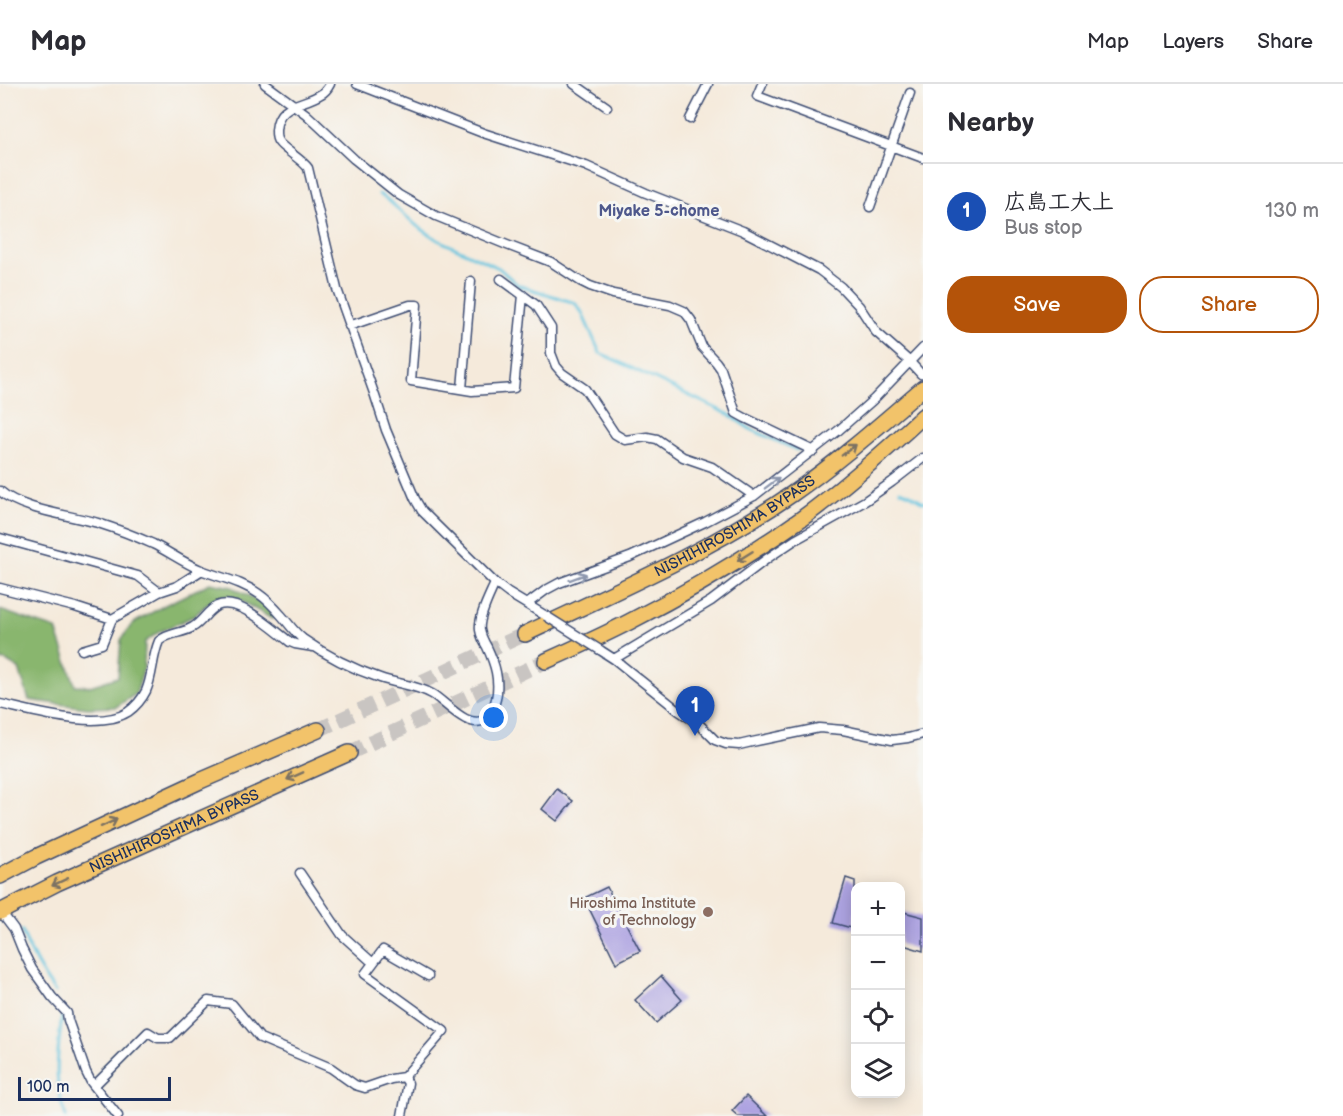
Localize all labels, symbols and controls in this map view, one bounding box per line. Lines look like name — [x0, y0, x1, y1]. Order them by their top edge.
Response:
text: Map — [30, 25, 86, 58]
text: Map — [1087, 29, 1129, 54]
text: Layers — [1162, 29, 1224, 54]
text: Share — [1257, 29, 1313, 54]
text: Nearby — [947, 108, 1034, 139]
text: 広島工大上 — [1004, 189, 1114, 216]
text: 1 — [962, 199, 971, 223]
text: 130 m — [1265, 199, 1319, 223]
district label: Miyake 5-chome — [599, 202, 719, 221]
text: Bus stop — [1004, 216, 1083, 240]
button: Save — [947, 276, 1127, 333]
button: Share — [1139, 276, 1319, 333]
one-way arrow — [841, 444, 857, 457]
street label: NISHIHIROSHIMA BYPASS — [651, 471, 819, 581]
one-way arrow — [763, 477, 779, 489]
one-way arrow — [737, 551, 754, 563]
one-way arrow — [568, 570, 587, 581]
pin: 1 — [676, 686, 714, 736]
your location — [479, 703, 508, 732]
one-way arrow — [287, 771, 305, 782]
street label: NISHIHIROSHIMA BYPASS — [86, 785, 262, 877]
one-way arrow — [100, 817, 118, 828]
one-way arrow — [52, 877, 70, 888]
map controls — [851, 882, 905, 1098]
button: + — [851, 882, 905, 936]
place label: Hiroshima Institute of Technology — [569, 894, 696, 930]
marker: Hiroshima Institute of Technology — [701, 905, 715, 919]
button: − — [851, 936, 905, 990]
button: locate — [851, 990, 905, 1044]
button: layers — [851, 1044, 905, 1098]
scale bar — [18, 1074, 171, 1102]
text: 100 m — [27, 1078, 70, 1097]

